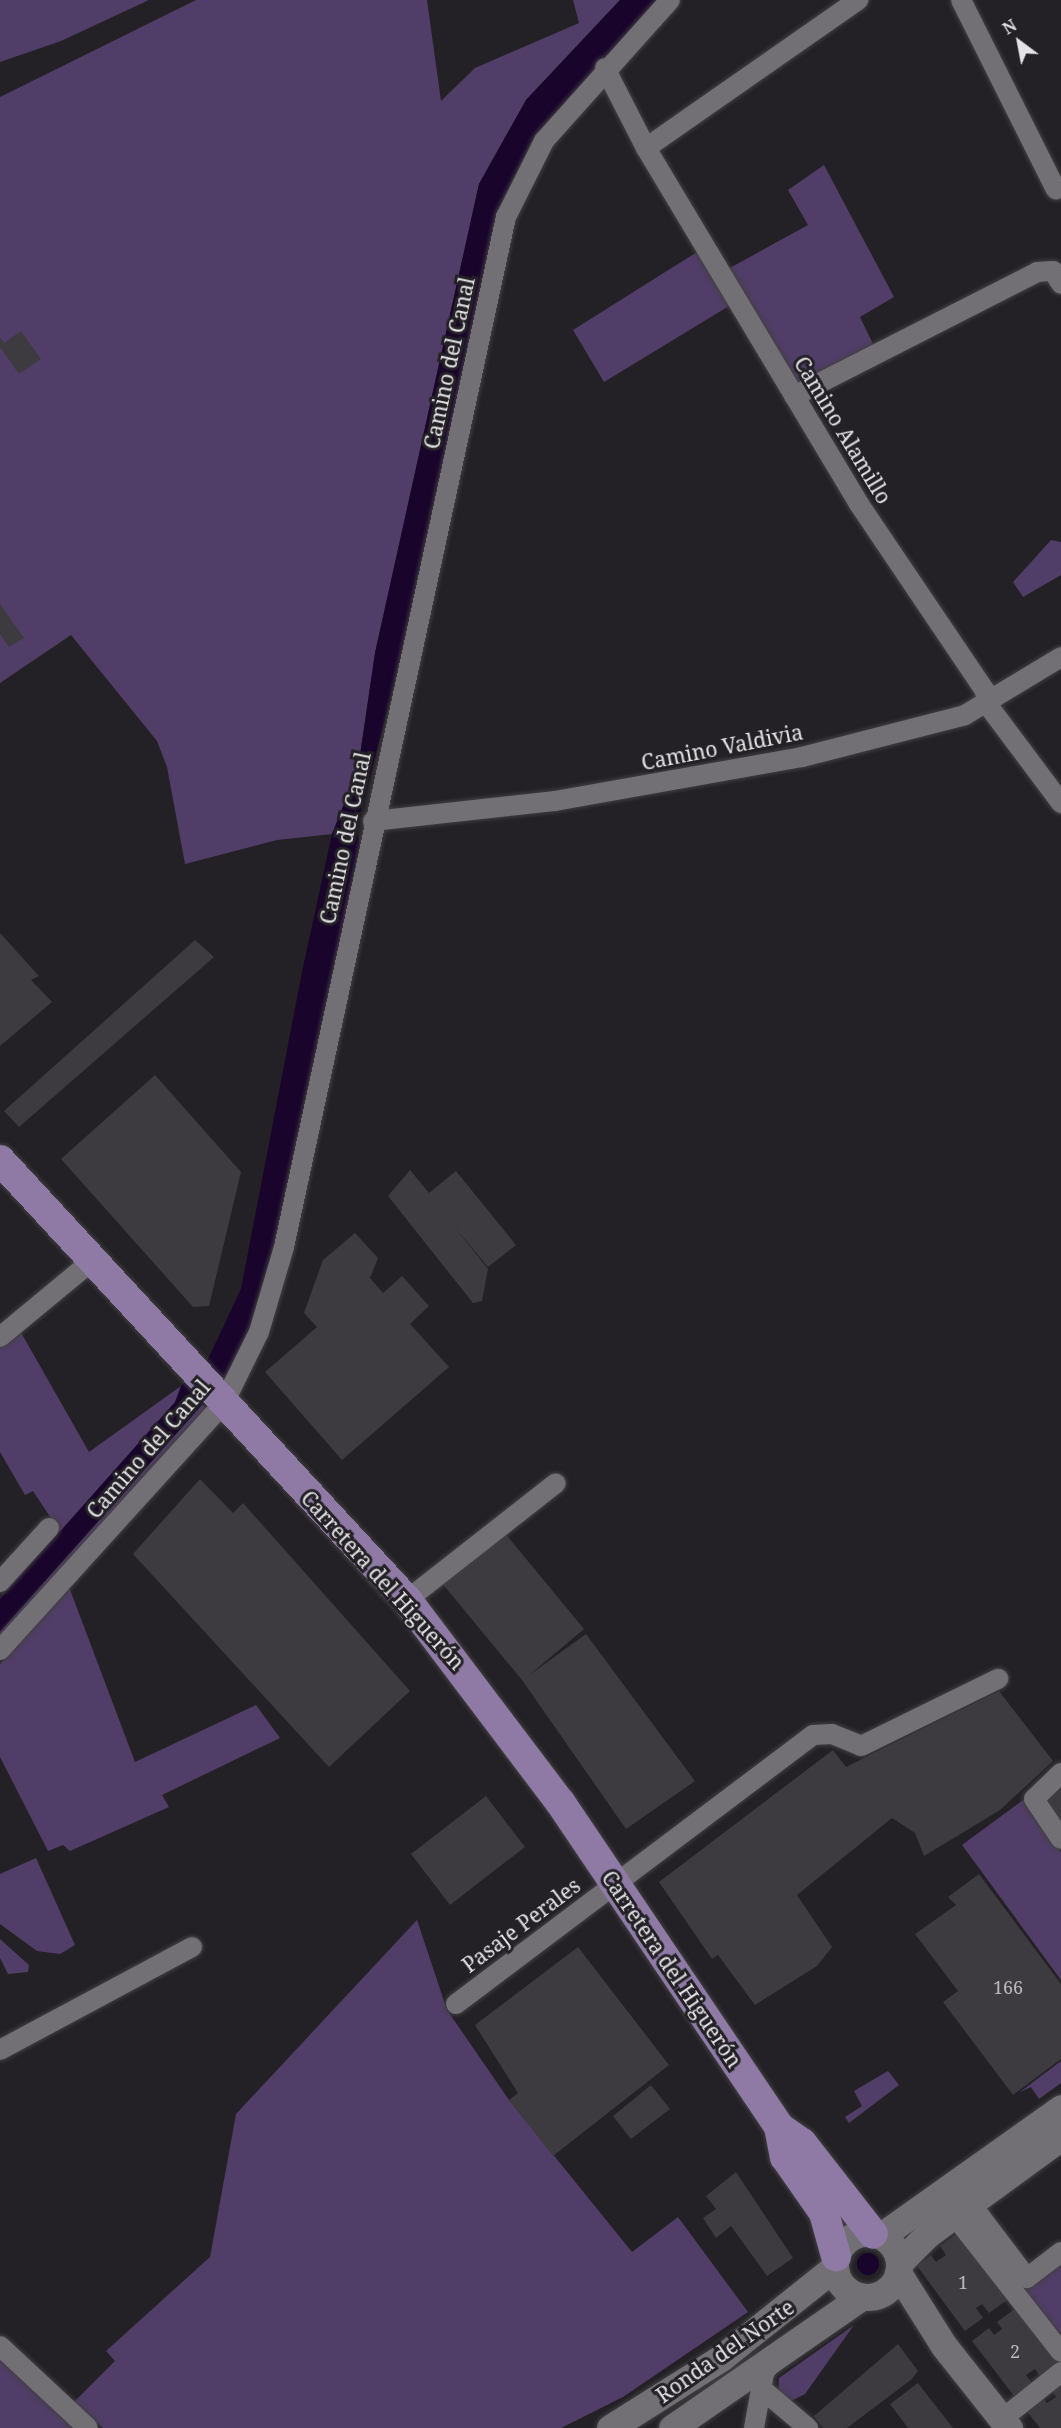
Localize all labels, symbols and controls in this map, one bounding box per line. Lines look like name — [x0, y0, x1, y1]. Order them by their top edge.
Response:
north arrow — [989, 12, 1049, 72]
text: N — [998, 14, 1021, 39]
street label: Camino del Canal — [418, 275, 480, 451]
street label: Camino Alamillo — [789, 352, 897, 508]
street label: Camino Valdivia — [639, 719, 805, 775]
street label: Camino del Canal — [314, 750, 376, 926]
street label: Camino del Canal — [81, 1375, 215, 1523]
street label: Carretera del Higuerón — [296, 1485, 470, 1675]
street label: Carretera del Higuerón — [597, 1866, 747, 2072]
street label: Pasaje Perales — [457, 1872, 585, 1978]
house number: 166 — [993, 1976, 1023, 1998]
house number: 1 — [958, 2271, 968, 2293]
street label: Ronda del Norte — [651, 2294, 799, 2408]
house number: 2 — [1010, 2340, 1020, 2362]

